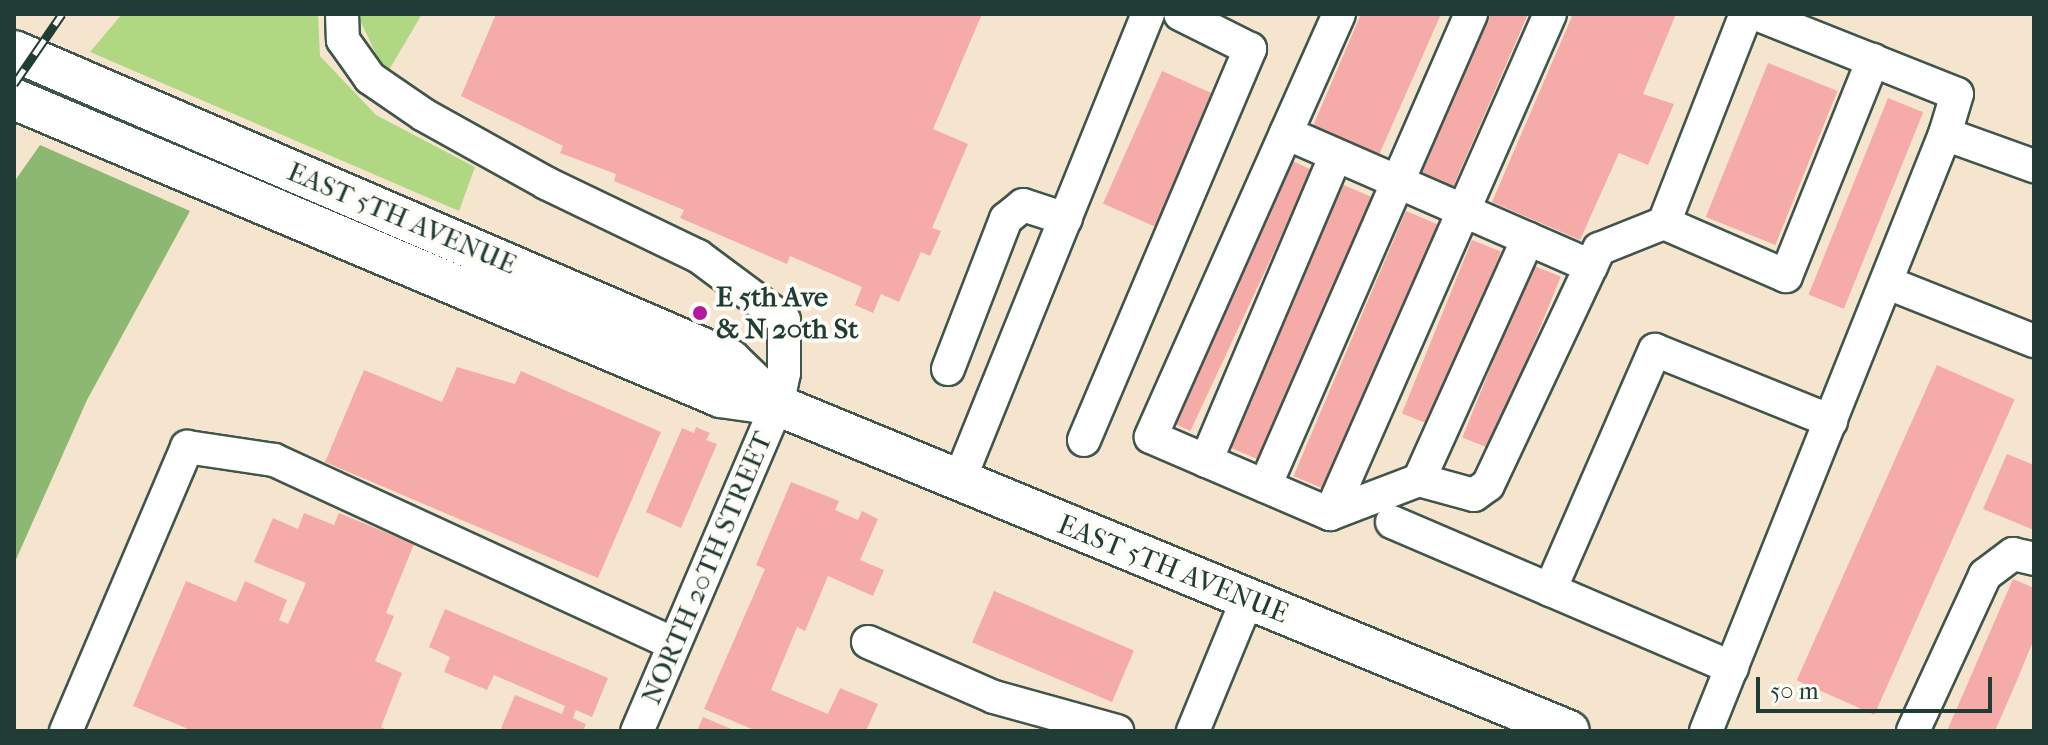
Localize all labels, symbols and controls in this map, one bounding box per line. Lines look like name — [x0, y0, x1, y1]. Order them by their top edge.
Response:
street label: EAST 5TH AVENUE — [282, 155, 522, 281]
place label: E 5th Ave & N 20th St — [716, 280, 858, 346]
marker: E 5th Ave & N 20th St — [691, 304, 709, 322]
street label: NORTH 20TH STREET — [634, 427, 780, 709]
street label: EAST 5TH AVENUE — [1053, 507, 1293, 631]
scale bar — [1760, 661, 1996, 711]
text: 50 m — [1770, 677, 1819, 705]

